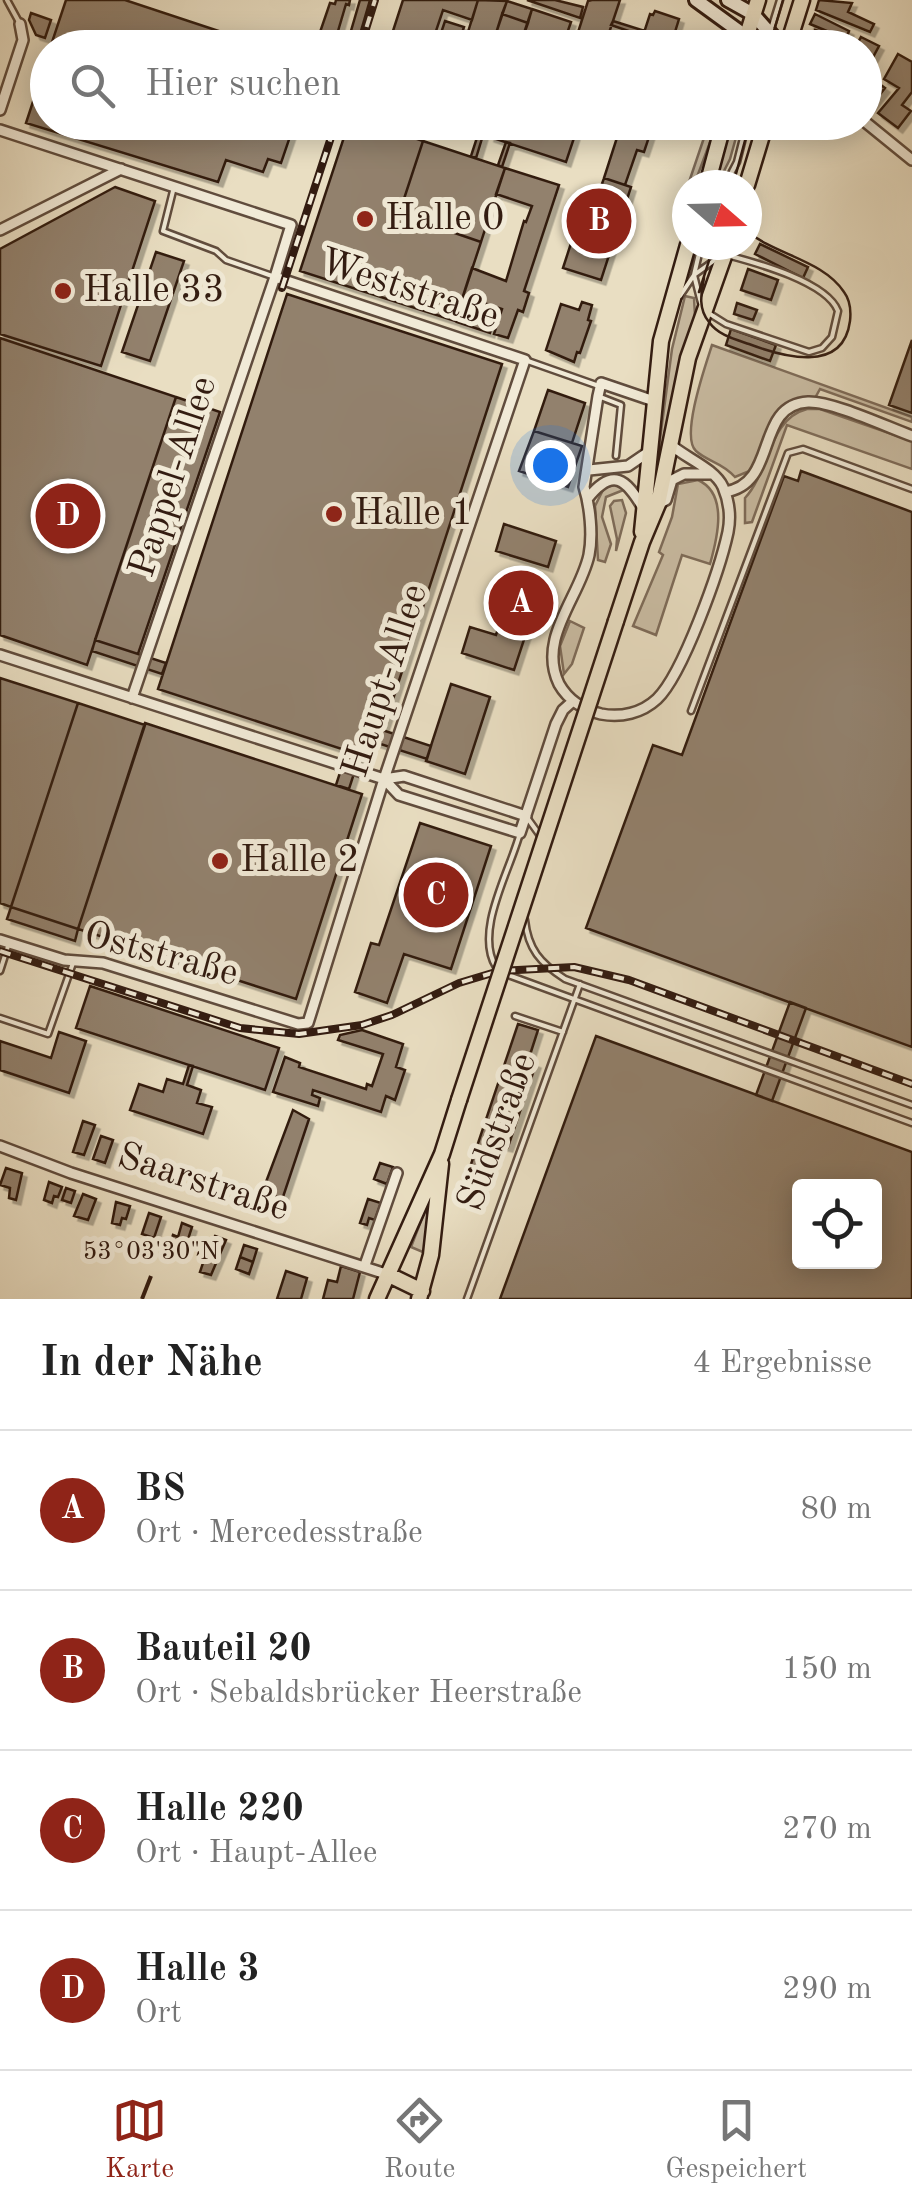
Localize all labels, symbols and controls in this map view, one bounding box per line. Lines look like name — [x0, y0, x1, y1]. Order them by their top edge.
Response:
search box — [30, 30, 882, 140]
icon: search — [65, 58, 120, 113]
text: Hier suchen — [145, 66, 341, 104]
north arrow — [672, 170, 762, 260]
pin: B — [566, 184, 632, 258]
place label: Halle 0 — [385, 200, 504, 238]
marker: Halle 0 — [354, 208, 376, 230]
street label: Weststraße — [315, 243, 503, 337]
place label: Halle 33 — [83, 272, 224, 310]
marker: Halle 33 — [52, 280, 74, 302]
street label: Pappel-Allee — [124, 372, 224, 582]
your location — [525, 440, 576, 491]
pin: D — [36, 478, 100, 554]
place label: Halle 1 — [354, 495, 473, 533]
marker: Halle 1 — [323, 503, 345, 525]
pin: A — [488, 566, 554, 640]
street label: Haupt-Allee — [337, 580, 435, 782]
place label: Halle 2 — [240, 842, 359, 880]
marker: Halle 2 — [209, 850, 231, 872]
pin: C — [404, 858, 468, 932]
street label: Oststraße — [80, 916, 242, 994]
street label: Südstraße — [452, 1048, 544, 1216]
street label: Saarstraße — [112, 1137, 294, 1229]
map controls — [792, 1179, 882, 1269]
button: locate — [792, 1179, 882, 1269]
text: 53°03'30"N — [83, 1240, 219, 1265]
text: In der Nähe — [40, 1343, 263, 1385]
text: 4 Ergebnisse — [692, 1348, 872, 1380]
text: BS — [135, 1471, 186, 1509]
text: A — [60, 1494, 85, 1526]
text: 80 m — [801, 1494, 872, 1526]
text: Ort · Mercedesstraße — [135, 1518, 423, 1550]
text: Bauteil 20 — [135, 1631, 312, 1669]
text: B — [61, 1654, 84, 1686]
text: 150 m — [782, 1654, 872, 1686]
text: Ort · Sebaldsbrücker Heerstraße — [135, 1678, 582, 1710]
text: Halle 220 — [135, 1791, 304, 1829]
text: C — [62, 1814, 83, 1846]
text: 270 m — [782, 1814, 872, 1846]
text: Ort · Haupt-Allee — [135, 1838, 378, 1870]
text: Halle 3 — [135, 1951, 260, 1989]
text: D — [60, 1974, 85, 2006]
text: 290 m — [782, 1974, 872, 2006]
text: Ort — [135, 1998, 182, 2030]
tab: Karte — [105, 2093, 174, 2188]
tab: Route — [384, 2093, 455, 2188]
tab: Gespeichert — [665, 2093, 807, 2188]

